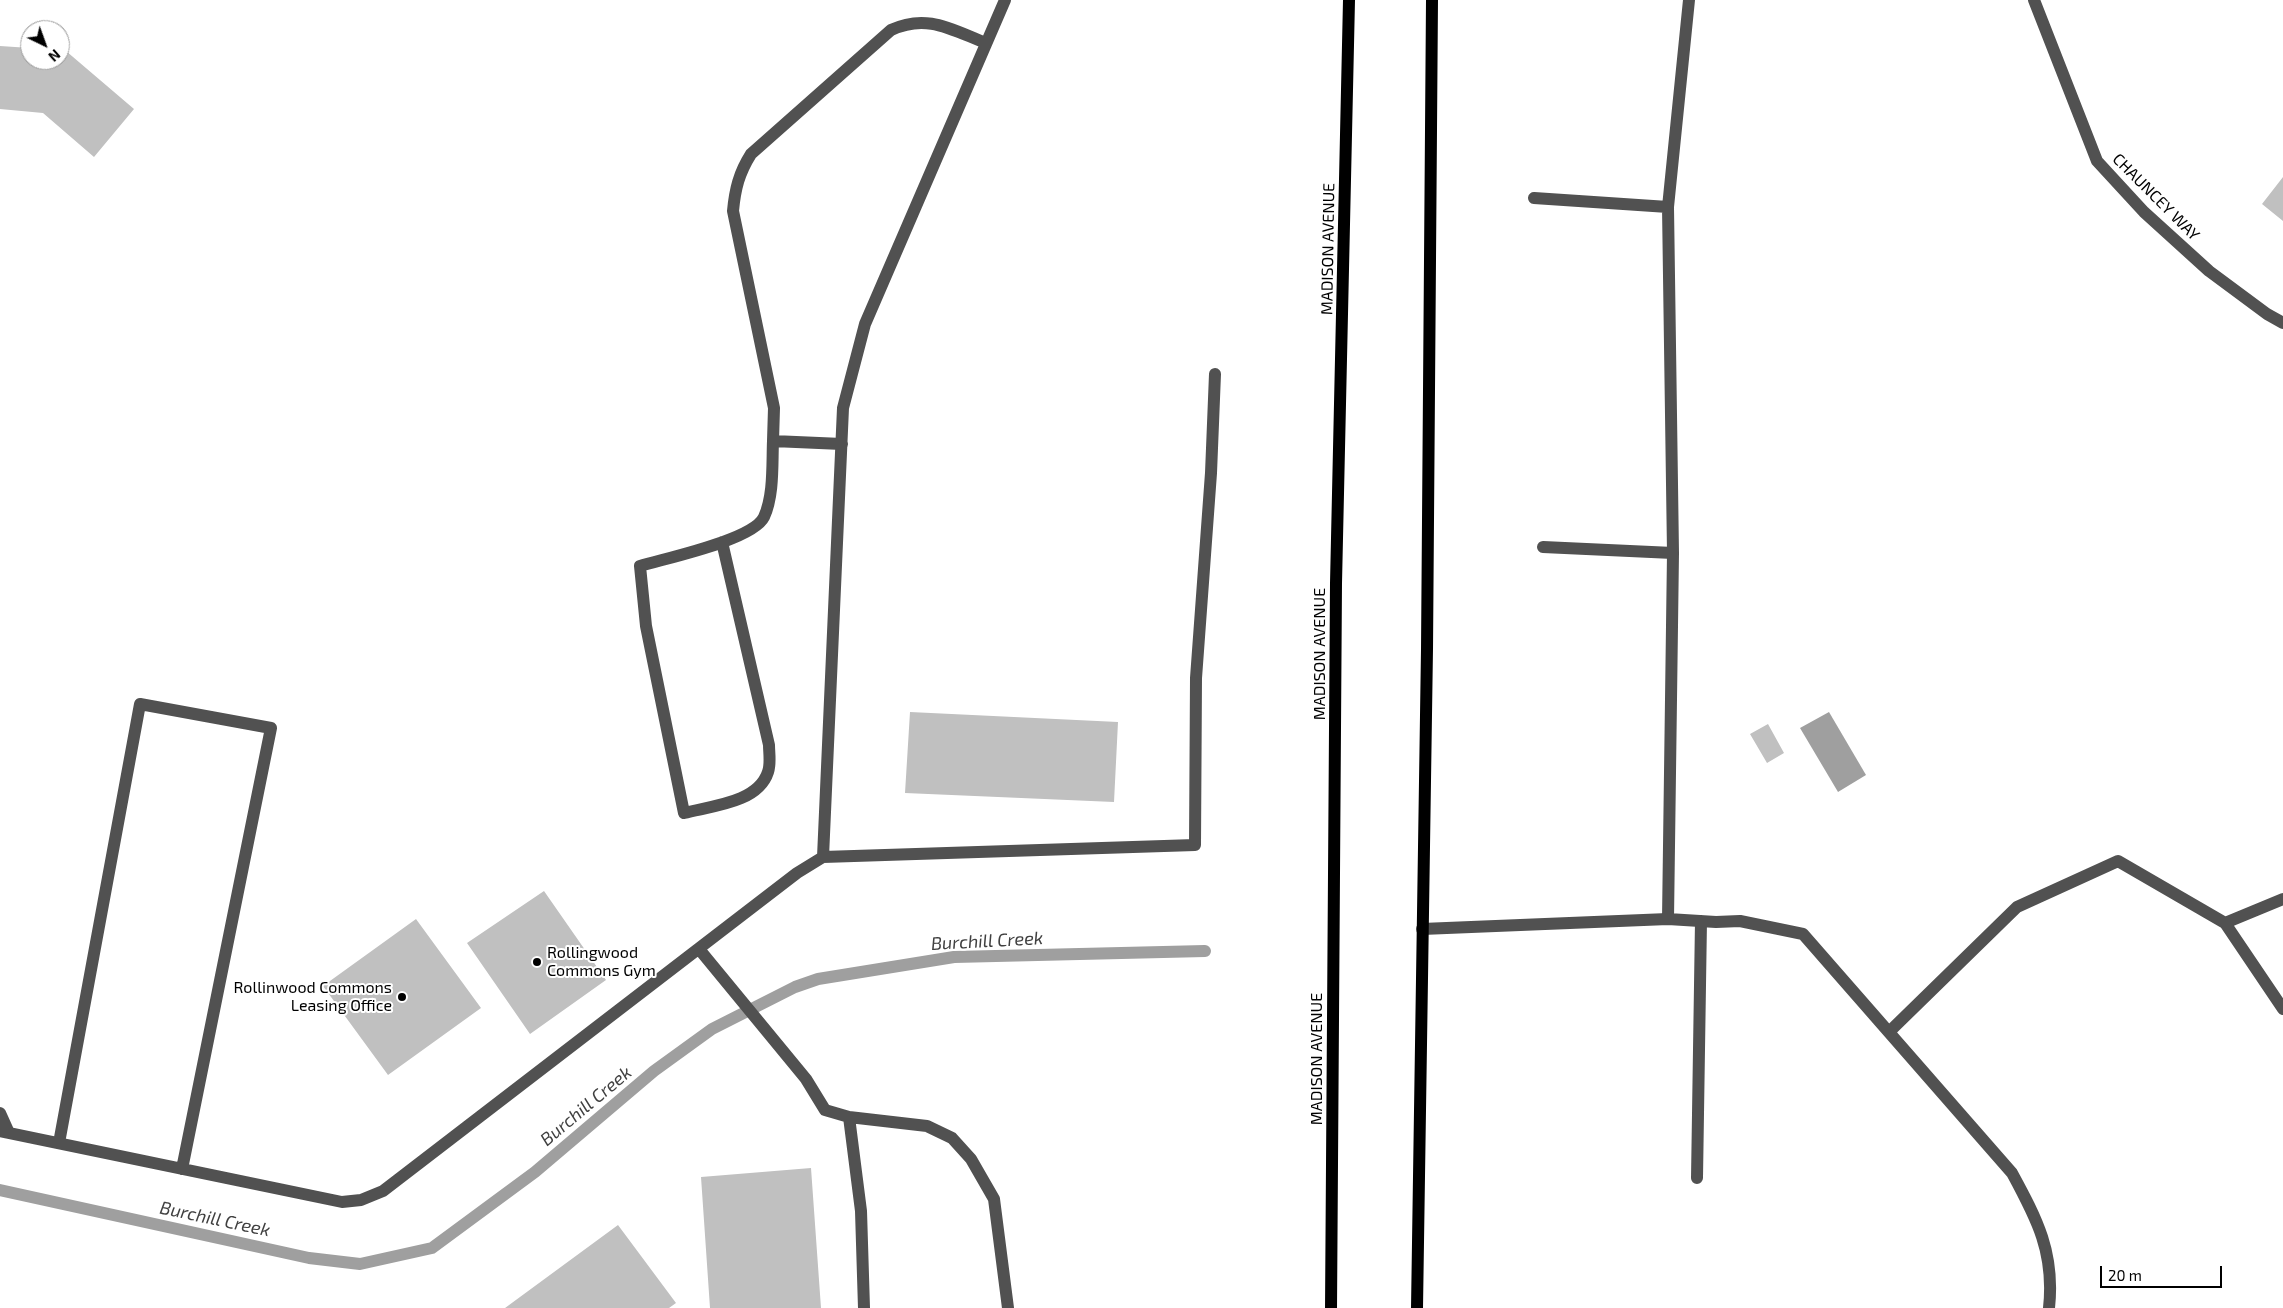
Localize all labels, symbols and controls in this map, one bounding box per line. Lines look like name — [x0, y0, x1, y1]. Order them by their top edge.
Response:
north arrow — [20, 20, 70, 70]
text: N — [45, 46, 64, 65]
street label: CHAUNCEY WAY — [2108, 149, 2204, 245]
street label: MADISON AVENUE — [1317, 183, 1339, 315]
street label: MADISON AVENUE — [1310, 588, 1330, 720]
water label: Burchill Creek — [930, 927, 1044, 955]
place label: Rollingwood Commons Gym — [547, 943, 656, 981]
marker: Rollingwood Commons Gym — [531, 956, 543, 968]
place label: Rollinwood Commons Leasing Office — [234, 978, 392, 1016]
marker: Rollinwood Commons Leasing Office — [396, 991, 408, 1003]
street label: MADISON AVENUE — [1307, 993, 1327, 1125]
water label: Burchill Creek — [536, 1062, 636, 1150]
water label: Burchill Creek — [158, 1197, 272, 1241]
scale bar — [2103, 1256, 2226, 1288]
text: 20 m — [2108, 1266, 2142, 1284]

